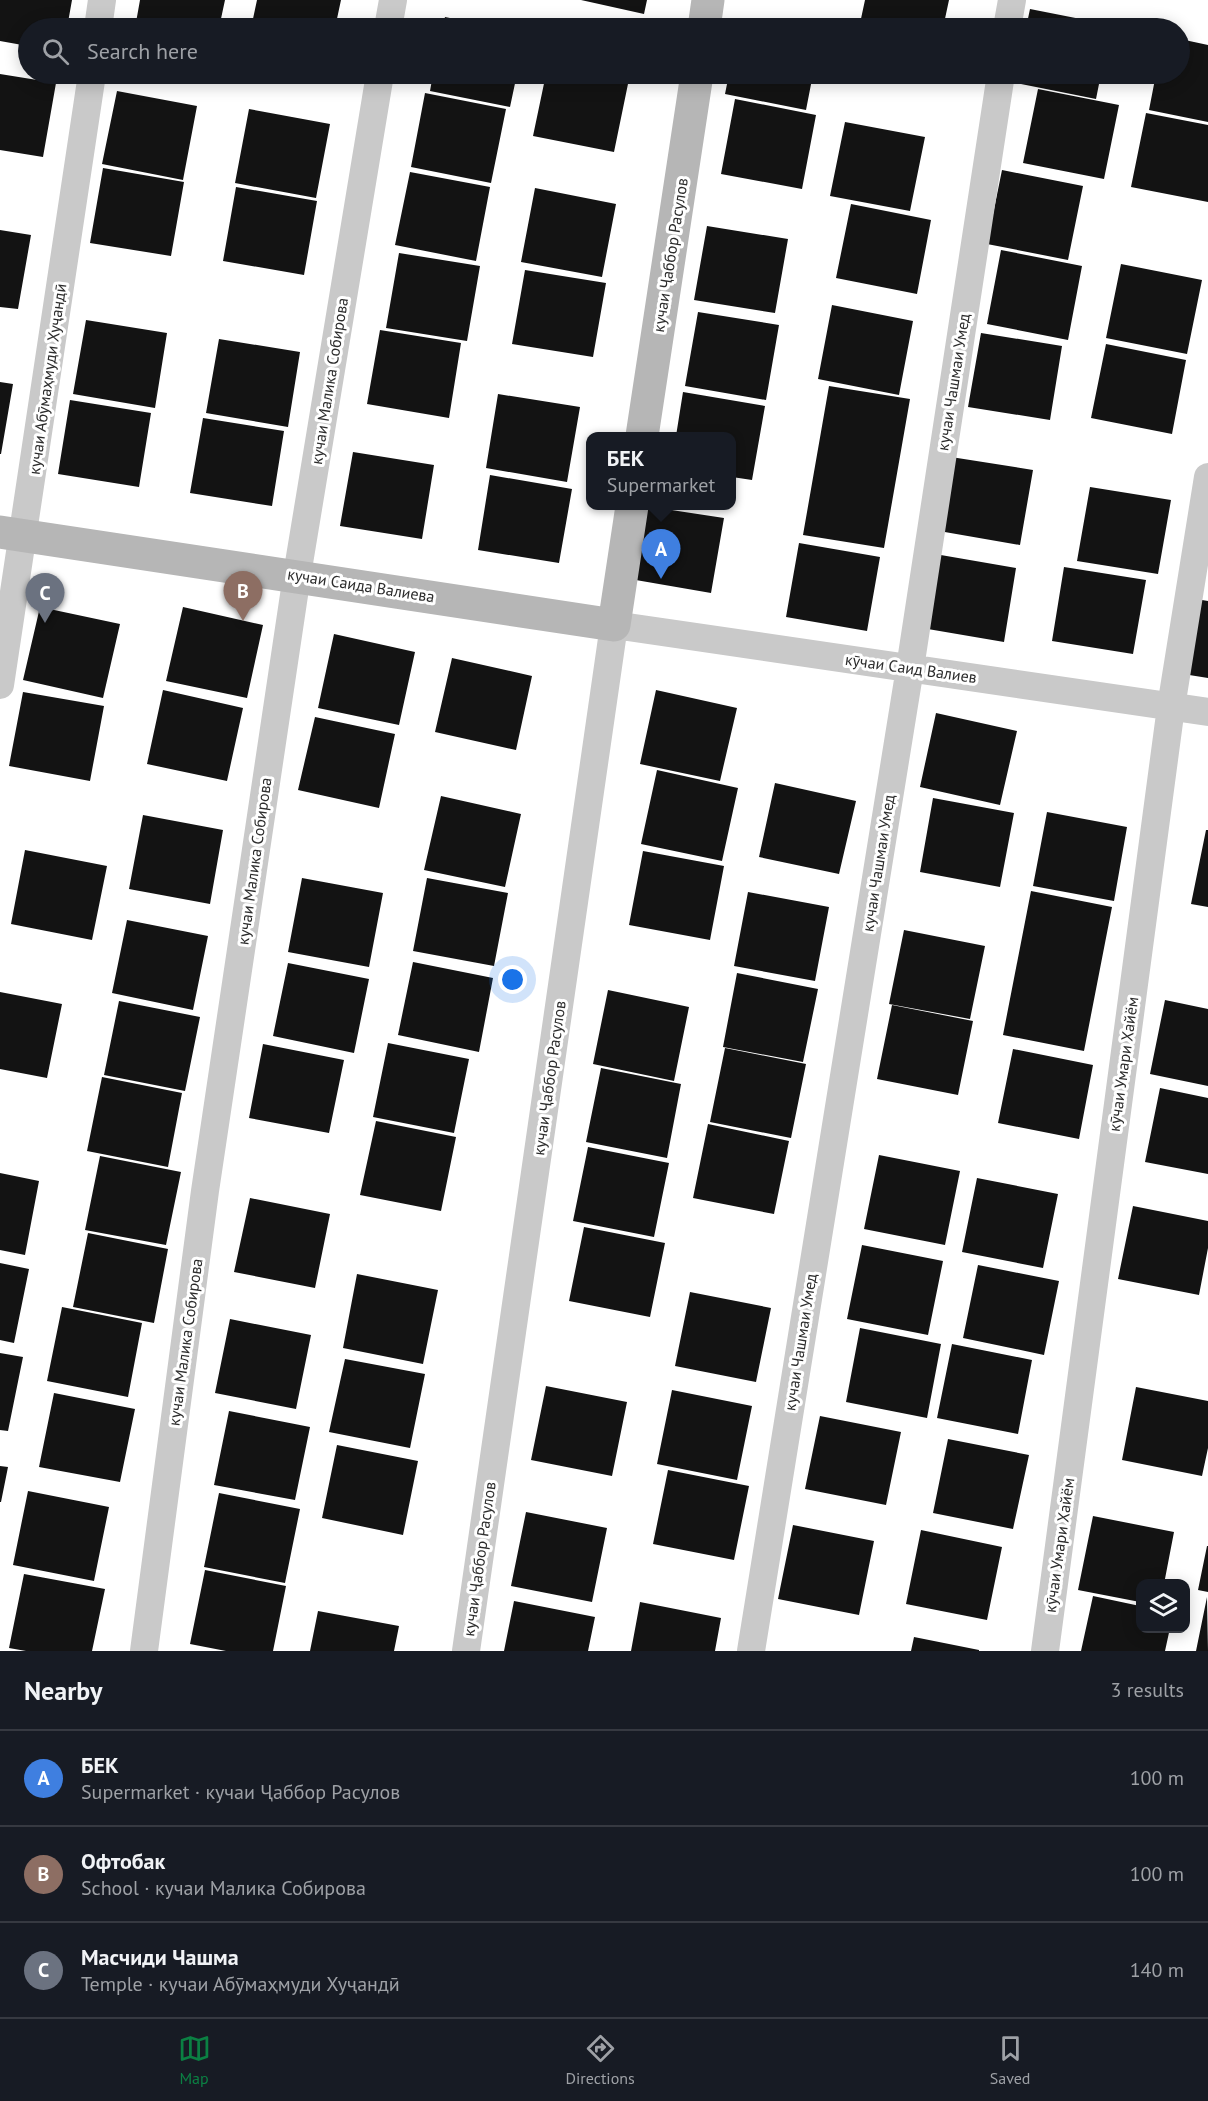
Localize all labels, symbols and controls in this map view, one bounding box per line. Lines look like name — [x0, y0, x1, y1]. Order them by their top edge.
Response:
search box — [18, 18, 1190, 84]
icon: search — [39, 35, 72, 68]
text: Search here — [87, 37, 198, 65]
street label: кучаи Ҷаббор Расулов — [648, 176, 692, 334]
street label: кучаи Абӯмаҳмуди Хуҷандӣ — [24, 282, 70, 476]
street label: кучаи Малика Собирова — [306, 296, 352, 466]
street label: кучаи Чашмаи Умед — [932, 312, 974, 452]
popup — [586, 432, 736, 510]
text: БЕК — [607, 444, 644, 472]
text: Supermarket — [607, 472, 715, 498]
pin: A — [642, 530, 680, 579]
street label: кучаи Саида Валиева — [286, 563, 436, 607]
pin: B — [224, 572, 262, 621]
pin: C — [26, 574, 64, 623]
street label: кӯчаи Саид Валиев — [844, 649, 978, 687]
street label: кучаи Малика Собирова — [232, 776, 276, 946]
street label: кучаи Чашмаи Умед — [857, 793, 899, 933]
your location — [498, 965, 527, 994]
street label: кӯчаи Умари Хайём — [1104, 995, 1142, 1133]
street label: кучаи Ҷаббор Расулов — [528, 999, 570, 1157]
street label: кучаи Малика Собирова — [163, 1257, 207, 1427]
street label: кучаи Чашмаи Умед — [779, 1272, 821, 1412]
street label: кӯчаи Умари Хайём — [1040, 1476, 1078, 1614]
street label: кучаи Ҷаббор Расулов — [458, 1480, 500, 1638]
map controls — [1136, 1579, 1190, 1633]
button: layers — [1136, 1579, 1190, 1633]
text: Nearby — [24, 1674, 102, 1707]
text: 3 results — [1111, 1677, 1184, 1703]
text: БЕК — [81, 1751, 119, 1779]
text: A — [37, 1765, 50, 1791]
text: 100 m — [1130, 1765, 1184, 1791]
text: Supermarket · кучаи Ҷаббор Расулов — [81, 1779, 400, 1805]
text: Офтобак — [81, 1847, 165, 1875]
text: B — [38, 1861, 49, 1887]
text: 100 m — [1130, 1861, 1184, 1887]
text: School · кучаи Малика Собирова — [81, 1875, 366, 1901]
text: Масчиди Чашма — [81, 1943, 239, 1971]
text: C — [38, 1957, 49, 1983]
text: 140 m — [1130, 1957, 1184, 1983]
text: Temple · кучаи Абӯмаҳмуди Хуҷандӣ — [81, 1971, 400, 1997]
tab: Map — [178, 2032, 211, 2088]
tab: Directions — [566, 2032, 635, 2088]
tab: Saved — [990, 2032, 1030, 2088]

